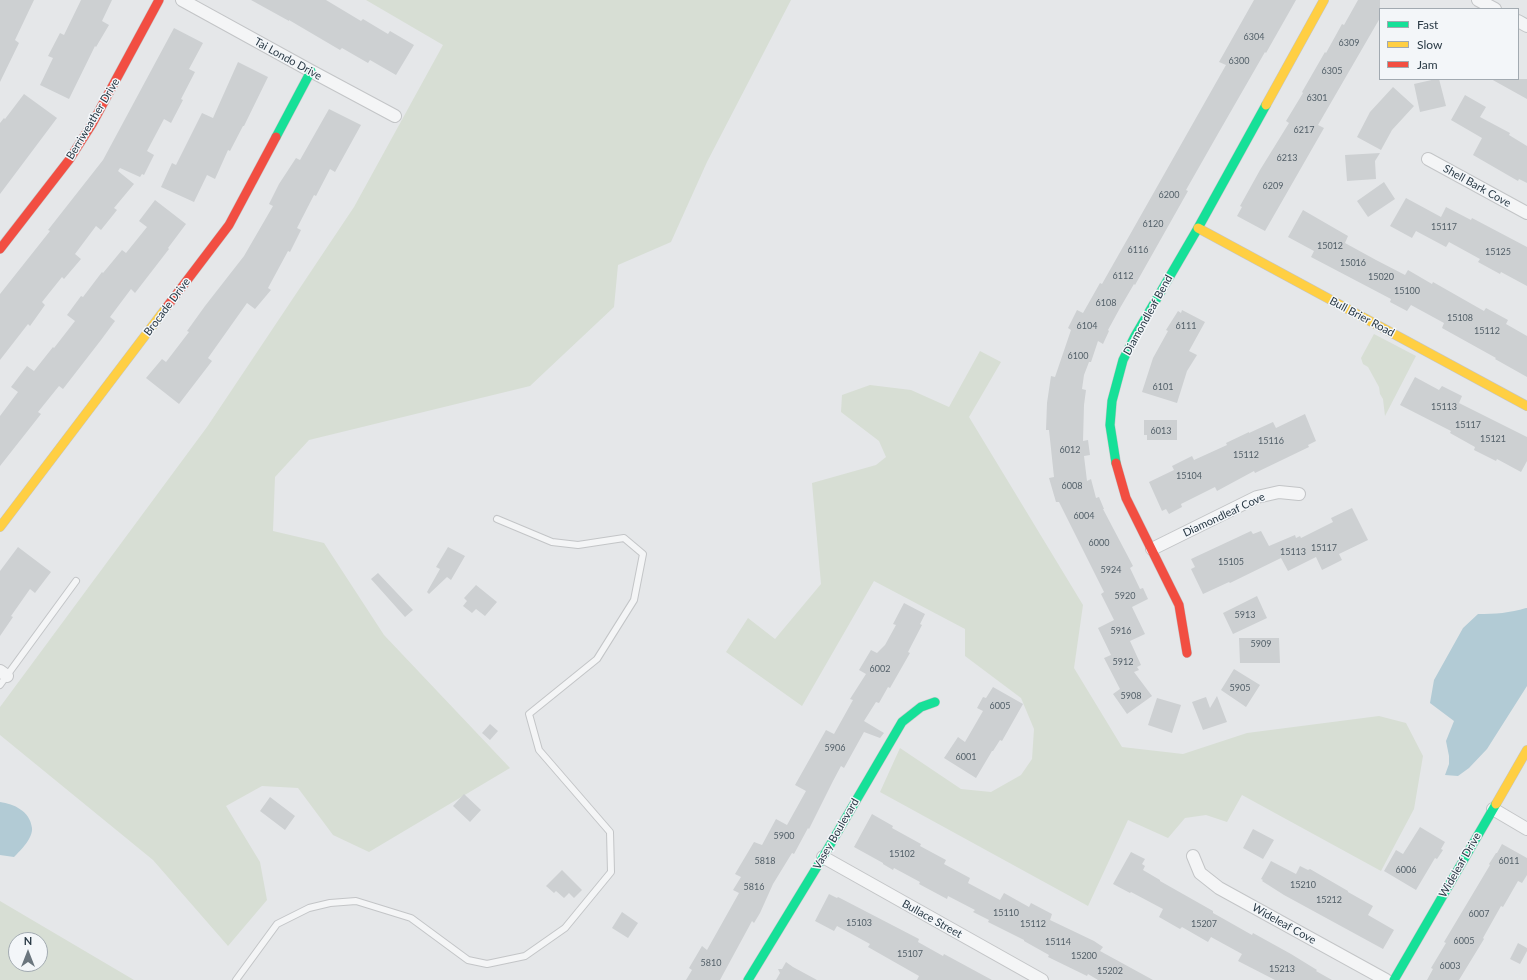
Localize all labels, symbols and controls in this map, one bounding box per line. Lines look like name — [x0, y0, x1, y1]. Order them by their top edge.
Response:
legend — [1379, 8, 1519, 80]
text: Fast — [1417, 17, 1438, 32]
house number: 6304 — [1244, 32, 1264, 42]
street label: Tai Londo Drive — [252, 35, 324, 83]
text: Slow — [1417, 37, 1442, 52]
house number: 6309 — [1339, 38, 1359, 48]
house number: 6300 — [1229, 56, 1249, 66]
text: Jam — [1417, 57, 1438, 72]
house number: 6305 — [1322, 66, 1342, 76]
street label: Berriweather Drive — [64, 76, 122, 162]
house number: 6301 — [1307, 93, 1327, 103]
house number: 6217 — [1294, 125, 1314, 135]
house number: 6213 — [1277, 153, 1297, 163]
street label: Shell Bark Cove — [1441, 162, 1513, 210]
house number: 6209 — [1263, 181, 1283, 191]
house number: 6200 — [1159, 190, 1179, 200]
house number: 6120 — [1143, 219, 1163, 229]
house number: 15117 — [1431, 222, 1457, 232]
house number: 15012 — [1317, 241, 1343, 251]
house number: 6116 — [1128, 245, 1148, 255]
house number: 15125 — [1485, 247, 1511, 257]
house number: 15016 — [1340, 258, 1366, 268]
house number: 6112 — [1113, 271, 1133, 281]
house number: 15020 — [1368, 272, 1394, 282]
street label: Diamondleaf Bend — [1121, 273, 1175, 357]
street label: Brocade Drive — [141, 276, 193, 338]
house number: 15100 — [1394, 286, 1420, 296]
street label: Bull Brier Road — [1327, 294, 1397, 340]
house number: 6108 — [1096, 298, 1116, 308]
house number: 15108 — [1447, 313, 1473, 323]
house number: 6104 — [1077, 321, 1097, 331]
house number: 6111 — [1176, 321, 1196, 331]
house number: 15112 — [1474, 326, 1500, 336]
house number: 6100 — [1068, 351, 1088, 361]
house number: 6101 — [1153, 382, 1173, 392]
house number: 15113 — [1431, 402, 1457, 412]
house number: 15117 — [1455, 420, 1481, 430]
house number: 6013 — [1151, 426, 1171, 436]
house number: 15121 — [1480, 434, 1506, 444]
house number: 15116 — [1258, 436, 1284, 446]
house number: 6012 — [1060, 445, 1080, 455]
house number: 15112 — [1233, 450, 1259, 460]
house number: 15104 — [1176, 471, 1202, 481]
house number: 6008 — [1062, 481, 1082, 491]
street label: Diamondleaf Cove — [1181, 490, 1267, 540]
house number: 6004 — [1074, 511, 1094, 521]
house number: 6000 — [1089, 538, 1109, 548]
house number: 15117 — [1311, 543, 1337, 553]
house number: 15113 — [1280, 547, 1306, 557]
house number: 15105 — [1218, 557, 1244, 567]
house number: 5924 — [1101, 565, 1121, 575]
house number: 5920 — [1115, 591, 1135, 601]
house number: 5913 — [1235, 610, 1255, 620]
house number: 5916 — [1111, 626, 1131, 636]
house number: 5909 — [1251, 639, 1271, 649]
house number: 5912 — [1113, 657, 1133, 667]
house number: 6002 — [870, 664, 890, 674]
house number: 5905 — [1230, 683, 1250, 693]
house number: 5908 — [1121, 691, 1141, 701]
house number: 6005 — [990, 701, 1010, 711]
house number: 5906 — [825, 743, 845, 753]
house number: 6001 — [956, 752, 976, 762]
street label: Vasey Boulevard — [810, 796, 862, 872]
street label: Wideleaf Drive — [1436, 830, 1484, 900]
house number: 5900 — [774, 831, 794, 841]
house number: 15102 — [889, 849, 915, 859]
house number: 5818 — [755, 856, 775, 866]
house number: 6011 — [1499, 856, 1519, 866]
house number: 6006 — [1396, 865, 1416, 875]
house number: 15210 — [1290, 880, 1316, 890]
house number: 5816 — [744, 882, 764, 892]
house number: 15212 — [1316, 895, 1342, 905]
street label: Bullace Street — [900, 897, 964, 941]
street label: Wideleaf Cove — [1250, 901, 1318, 947]
house number: 15110 — [993, 908, 1019, 918]
house number: 6007 — [1469, 909, 1489, 919]
house number: 15103 — [846, 918, 872, 928]
house number: 15112 — [1020, 919, 1046, 929]
house number: 15207 — [1191, 919, 1217, 929]
north arrow — [8, 932, 48, 972]
text: N — [24, 934, 32, 947]
house number: 6005 — [1454, 936, 1474, 946]
house number: 15114 — [1045, 937, 1071, 947]
house number: 15107 — [897, 949, 923, 959]
house number: 15200 — [1071, 951, 1097, 961]
house number: 5810 — [701, 958, 721, 968]
house number: 6003 — [1440, 961, 1460, 971]
house number: 15213 — [1269, 964, 1295, 974]
house number: 15202 — [1097, 966, 1123, 976]

